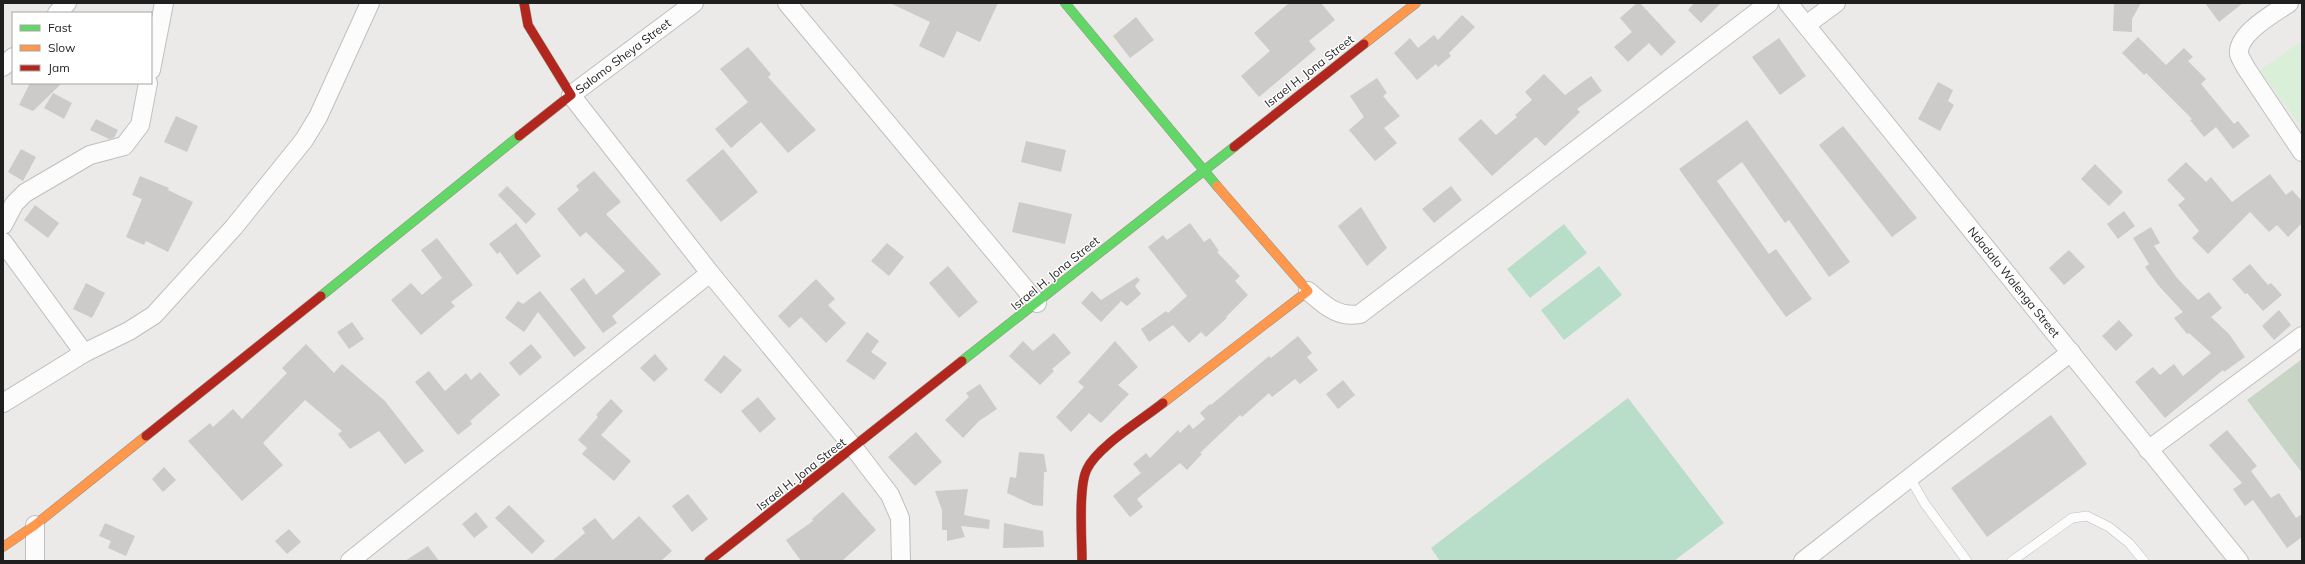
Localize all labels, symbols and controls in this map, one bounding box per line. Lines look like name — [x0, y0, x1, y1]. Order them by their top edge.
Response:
legend — [12, 12, 152, 84]
street label: Salomo Sheya Street — [572, 15, 674, 97]
text: Fast — [48, 20, 72, 35]
street label: Israel H. Jona Street — [1261, 31, 1357, 111]
text: Slow — [48, 40, 76, 55]
text: Jam — [48, 60, 70, 75]
street label: Ndadala Walenga Street — [1965, 224, 2063, 340]
street label: Israel H. Jona Street — [1008, 233, 1102, 313]
street label: Israel H. Jona Street — [753, 434, 849, 514]

